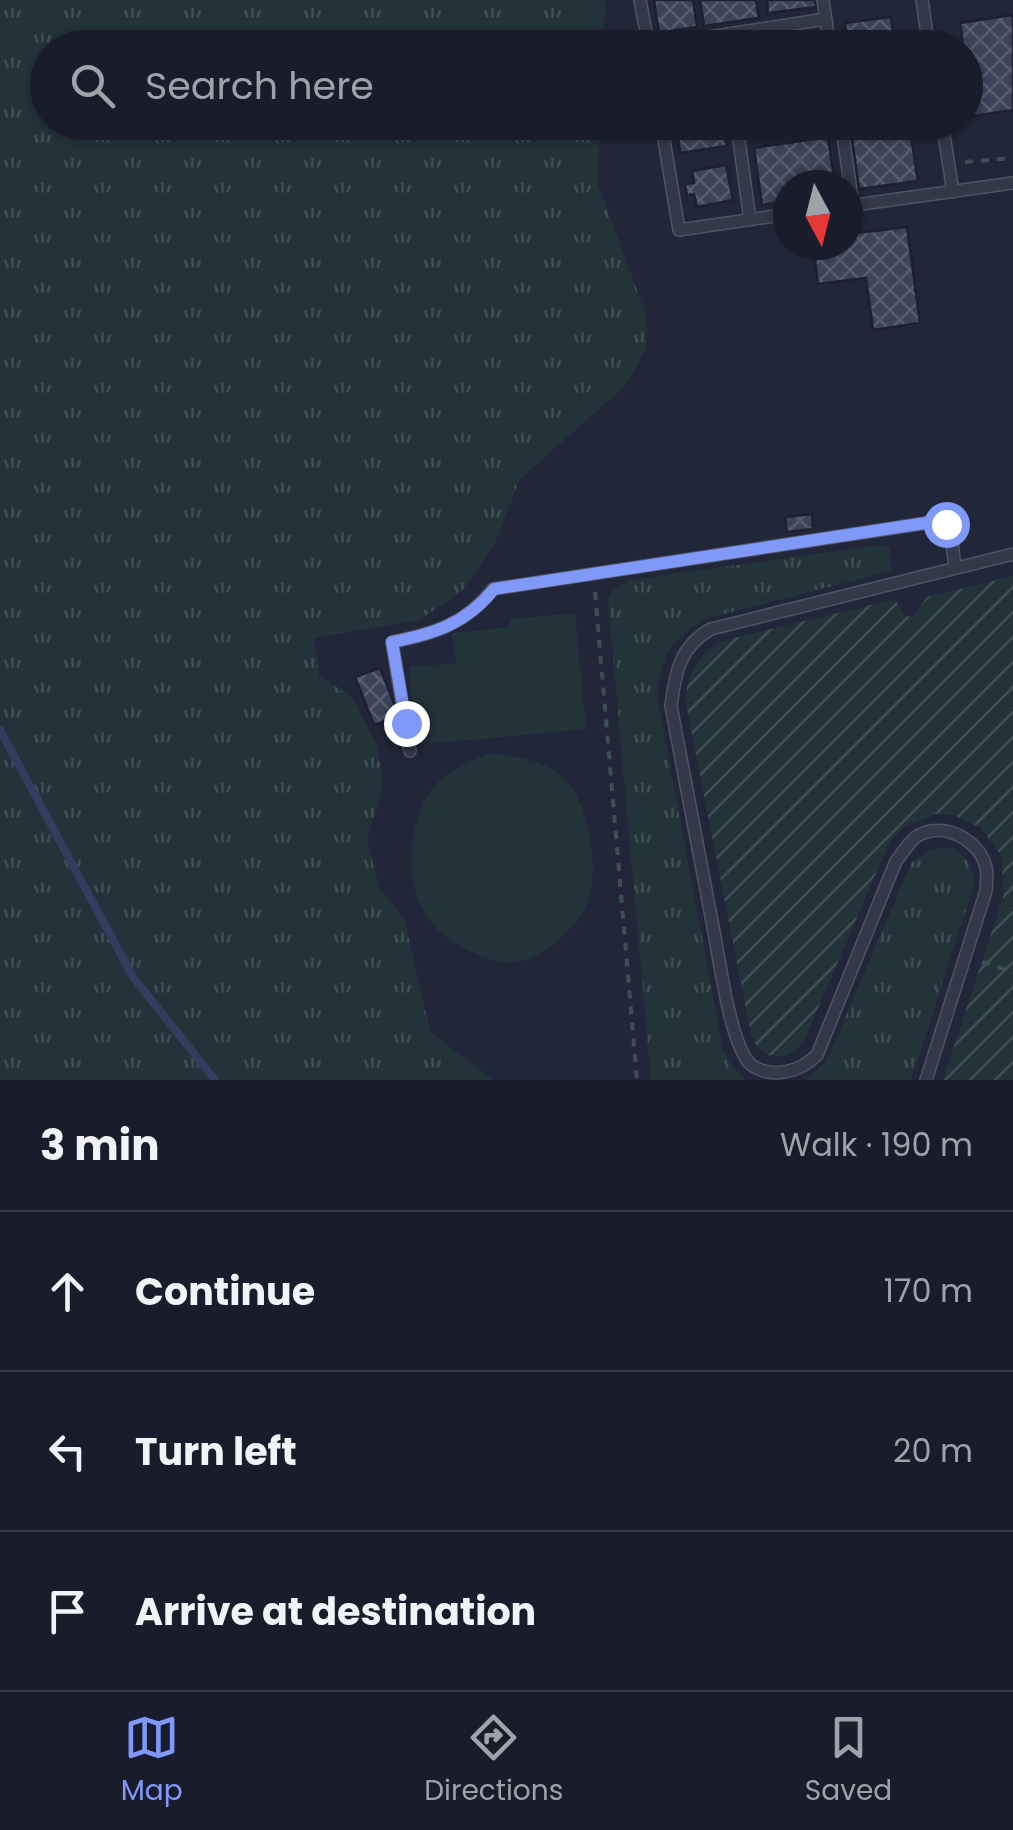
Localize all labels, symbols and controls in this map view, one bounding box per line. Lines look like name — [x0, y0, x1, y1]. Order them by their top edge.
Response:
search box — [30, 30, 983, 140]
icon: search — [65, 58, 120, 113]
text: Search here — [145, 59, 374, 112]
north arrow — [773, 170, 863, 260]
route start — [924, 502, 970, 548]
route end — [384, 701, 430, 747]
text: 3 min — [40, 1116, 160, 1175]
text: Walk · 190 m — [780, 1122, 973, 1167]
icon: ahead — [40, 1264, 95, 1319]
text: Continue — [135, 1265, 315, 1318]
text: 170 m — [884, 1268, 973, 1313]
icon: left — [40, 1424, 95, 1479]
text: Turn left — [135, 1425, 297, 1478]
text: 20 m — [893, 1428, 973, 1473]
icon: arrive — [40, 1584, 95, 1639]
text: Arrive at destination — [135, 1585, 536, 1638]
tab: Map — [121, 1710, 183, 1812]
tab: Directions — [424, 1710, 563, 1812]
tab: Saved — [805, 1710, 892, 1812]

